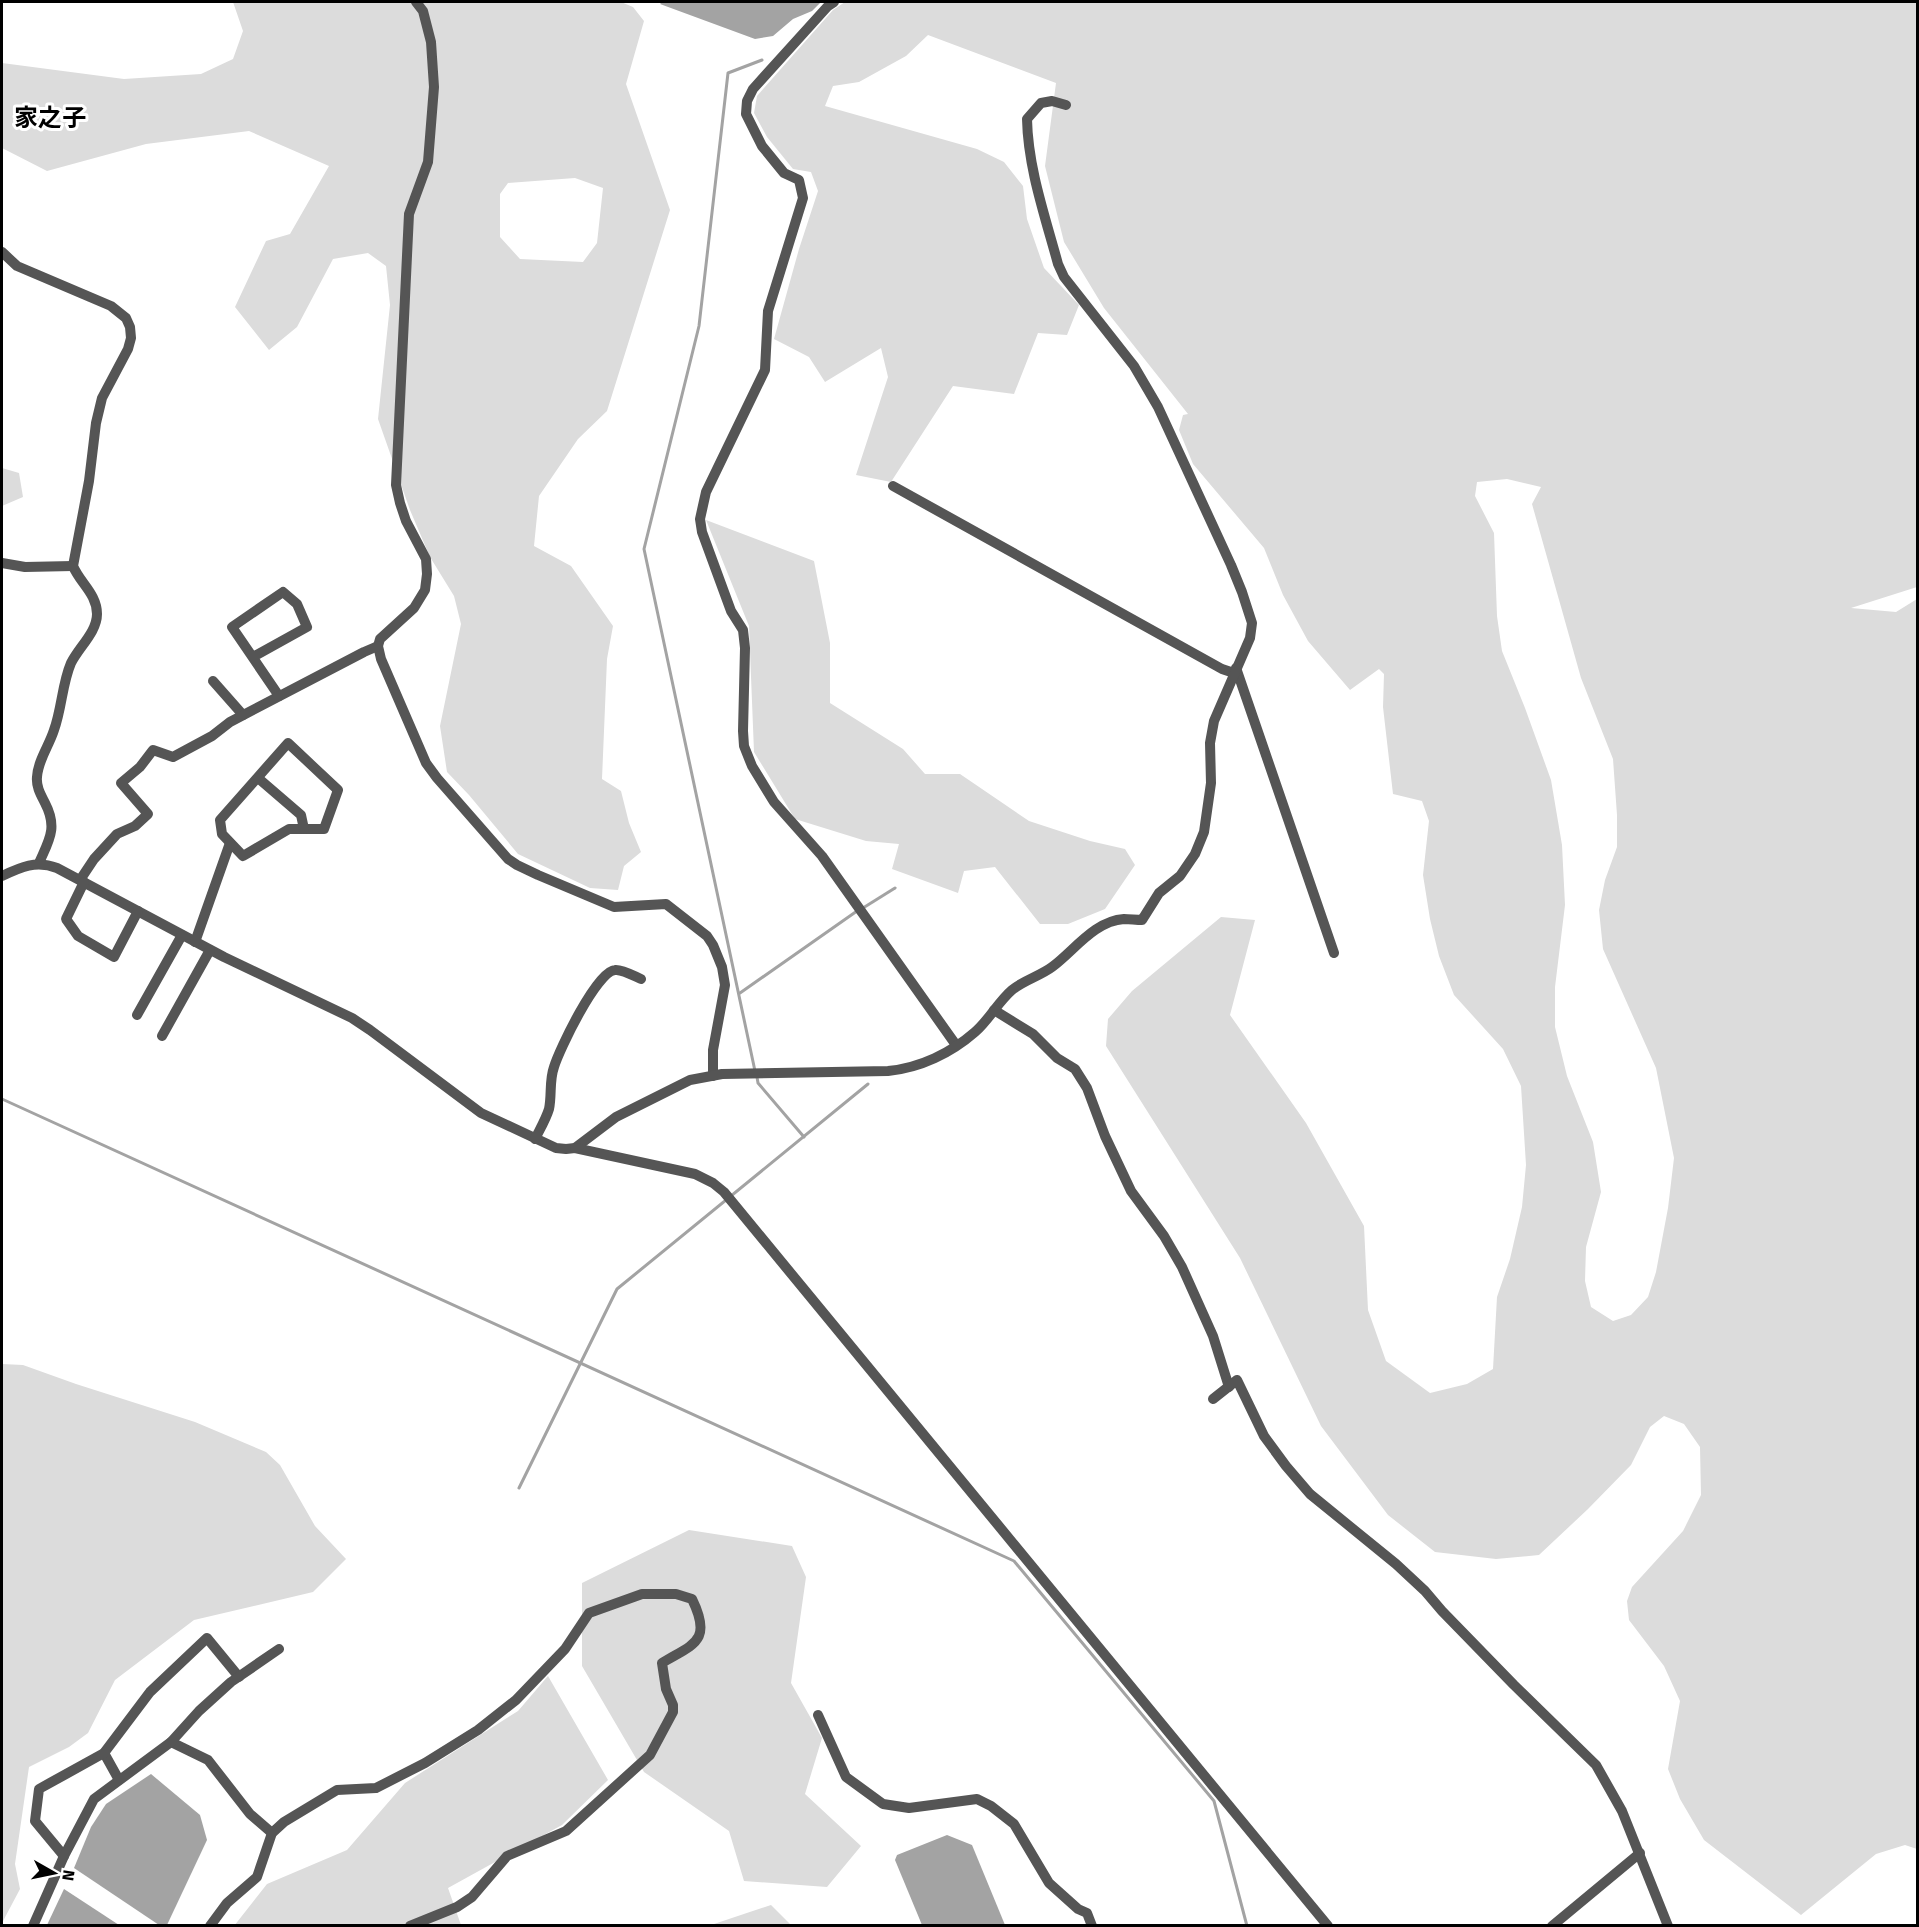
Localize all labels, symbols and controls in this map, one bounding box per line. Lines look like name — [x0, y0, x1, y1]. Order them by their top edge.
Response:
district label: 家之子 — [14, 104, 86, 132]
north arrow — [24, 1843, 84, 1903]
text: N — [58, 1869, 79, 1882]

